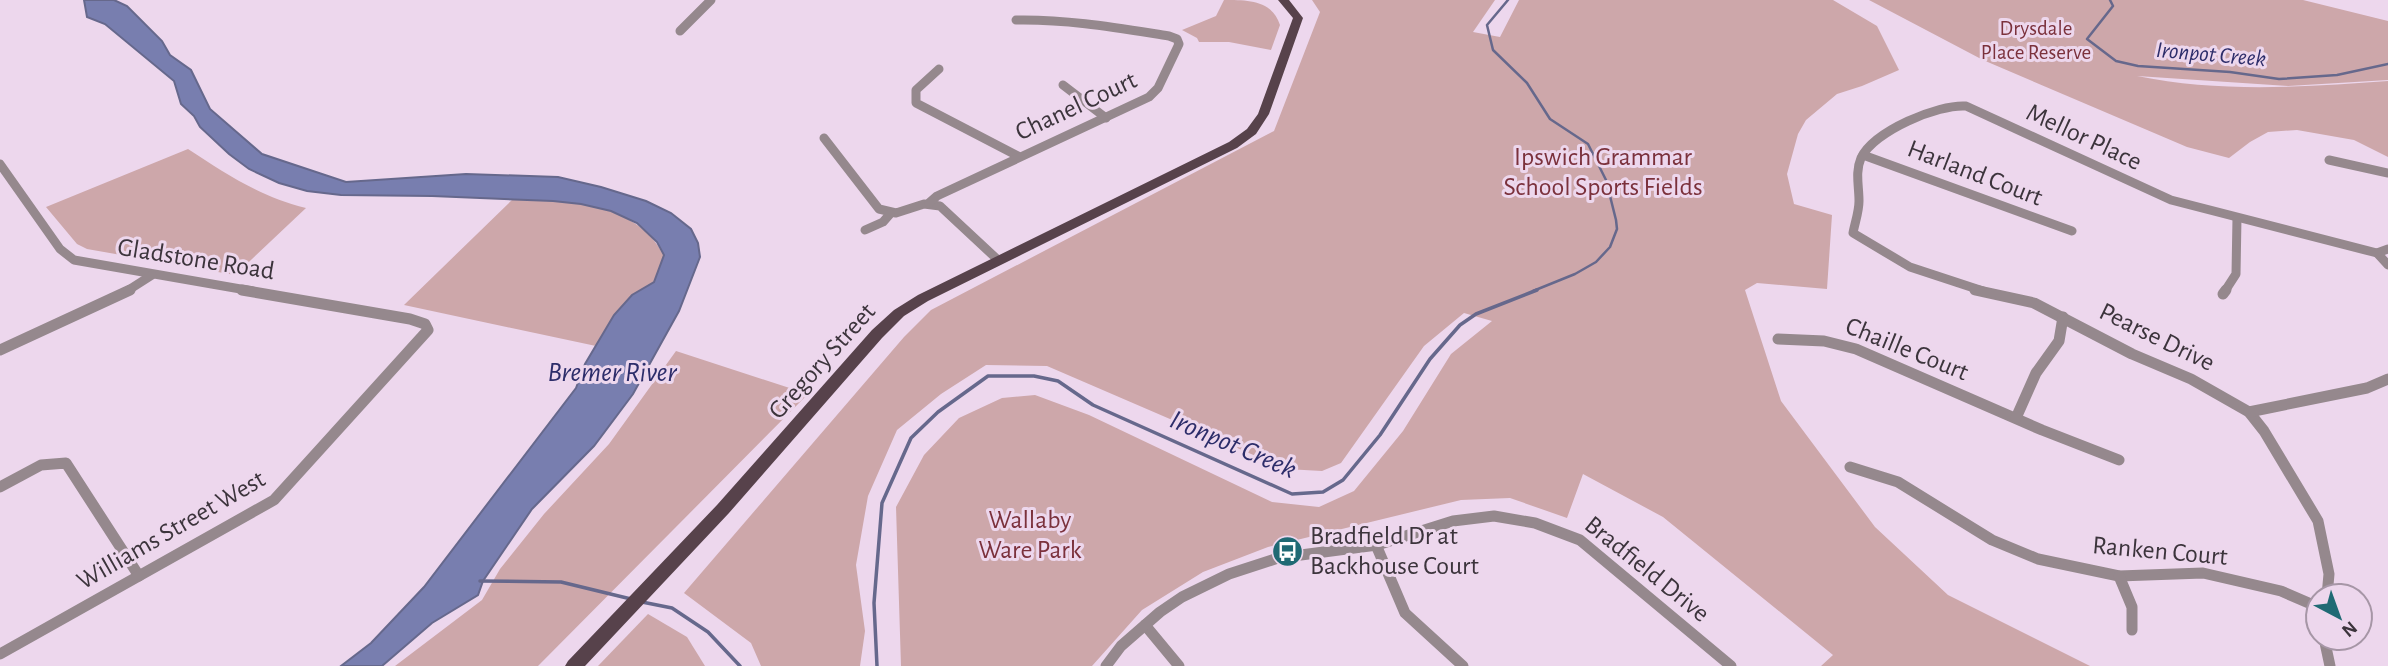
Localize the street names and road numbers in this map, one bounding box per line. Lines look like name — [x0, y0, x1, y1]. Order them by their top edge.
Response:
street label: Chanel Court — [1011, 67, 1141, 145]
street label: Mellor Place — [2022, 99, 2146, 175]
street label: Harland Court — [1904, 135, 2046, 211]
street label: Gladstone Road — [116, 234, 276, 284]
street label: Gregory Street — [764, 298, 880, 424]
street label: Pearse Drive — [2095, 298, 2219, 376]
street label: Chaille Court — [1842, 313, 1972, 385]
street label: Williams Street West — [72, 466, 270, 594]
street label: Bradfield Drive — [1580, 511, 1714, 627]
street label: Ranken Court — [2091, 532, 2229, 570]

